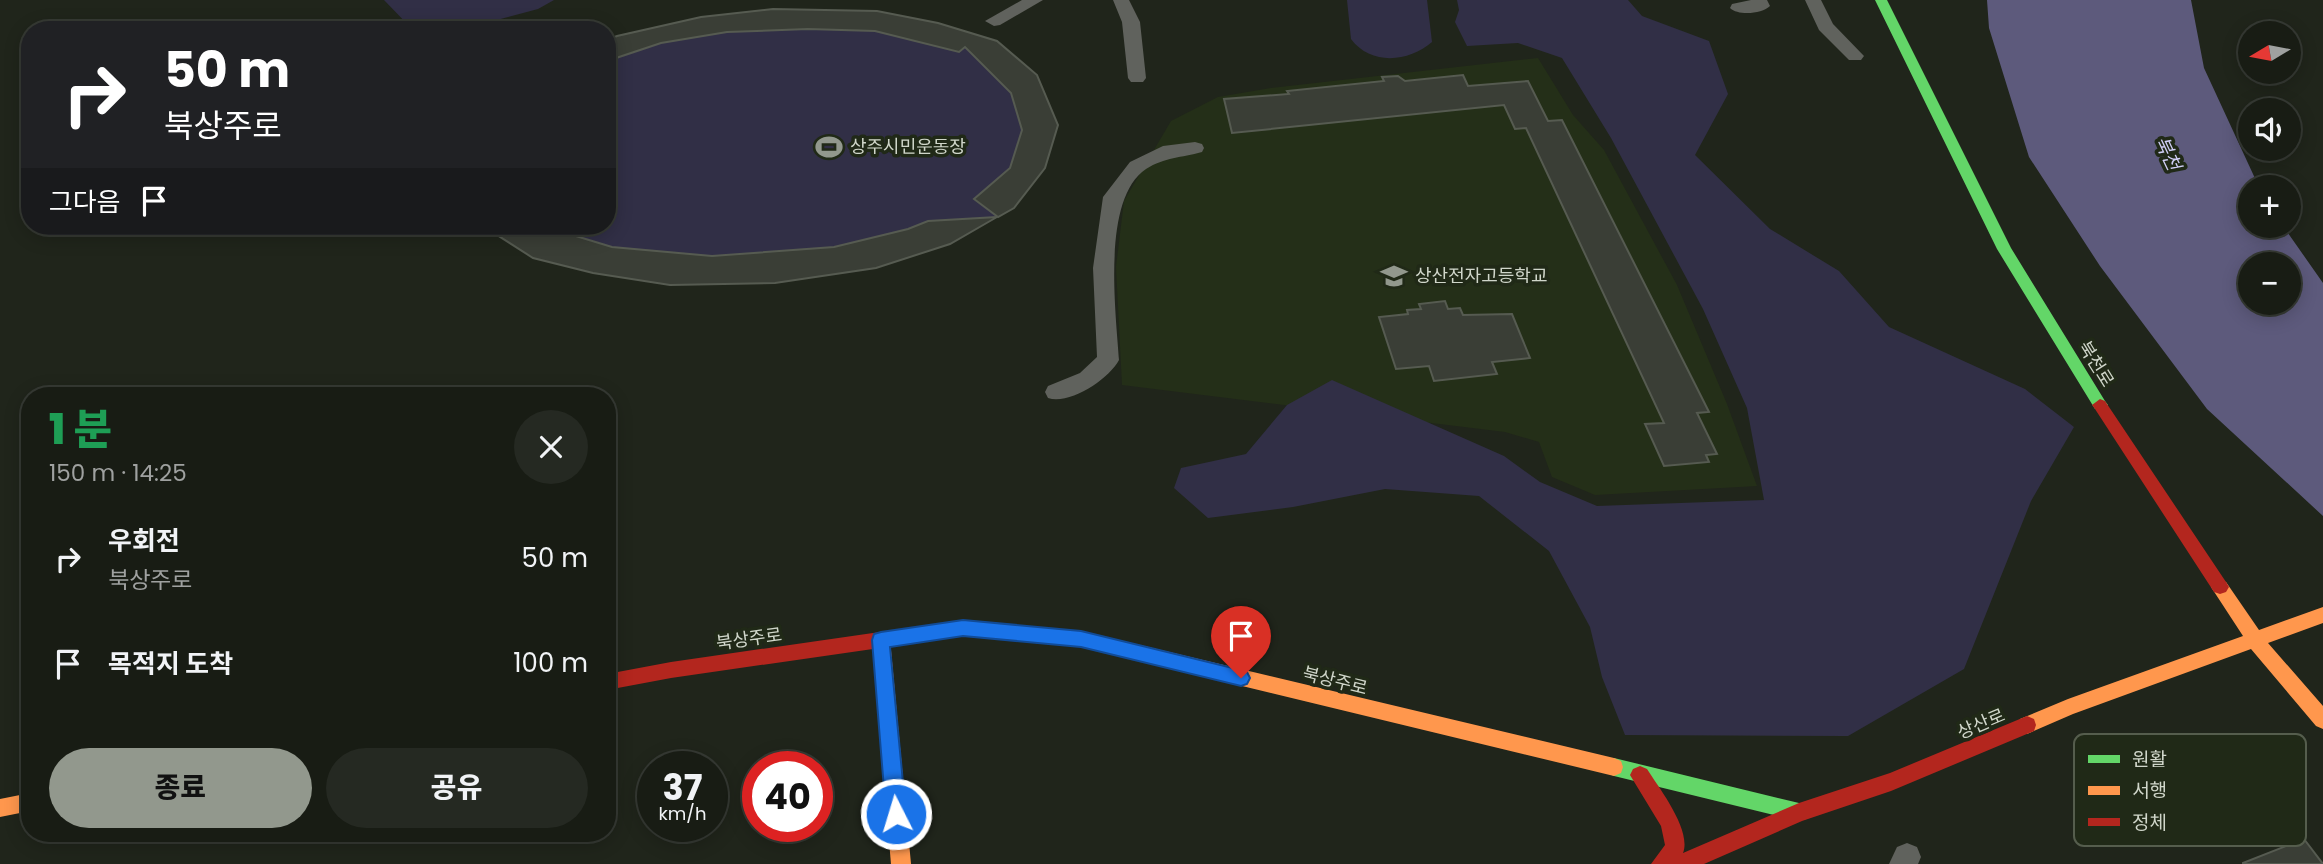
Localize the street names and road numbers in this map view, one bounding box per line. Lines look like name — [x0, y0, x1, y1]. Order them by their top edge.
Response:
street label: 북천로 — [2073, 336, 2120, 391]
street label: 북상주로 — [714, 622, 783, 655]
street label: 북상주로 — [1300, 660, 1370, 701]
street label: 상산로 — [1953, 702, 2009, 745]

